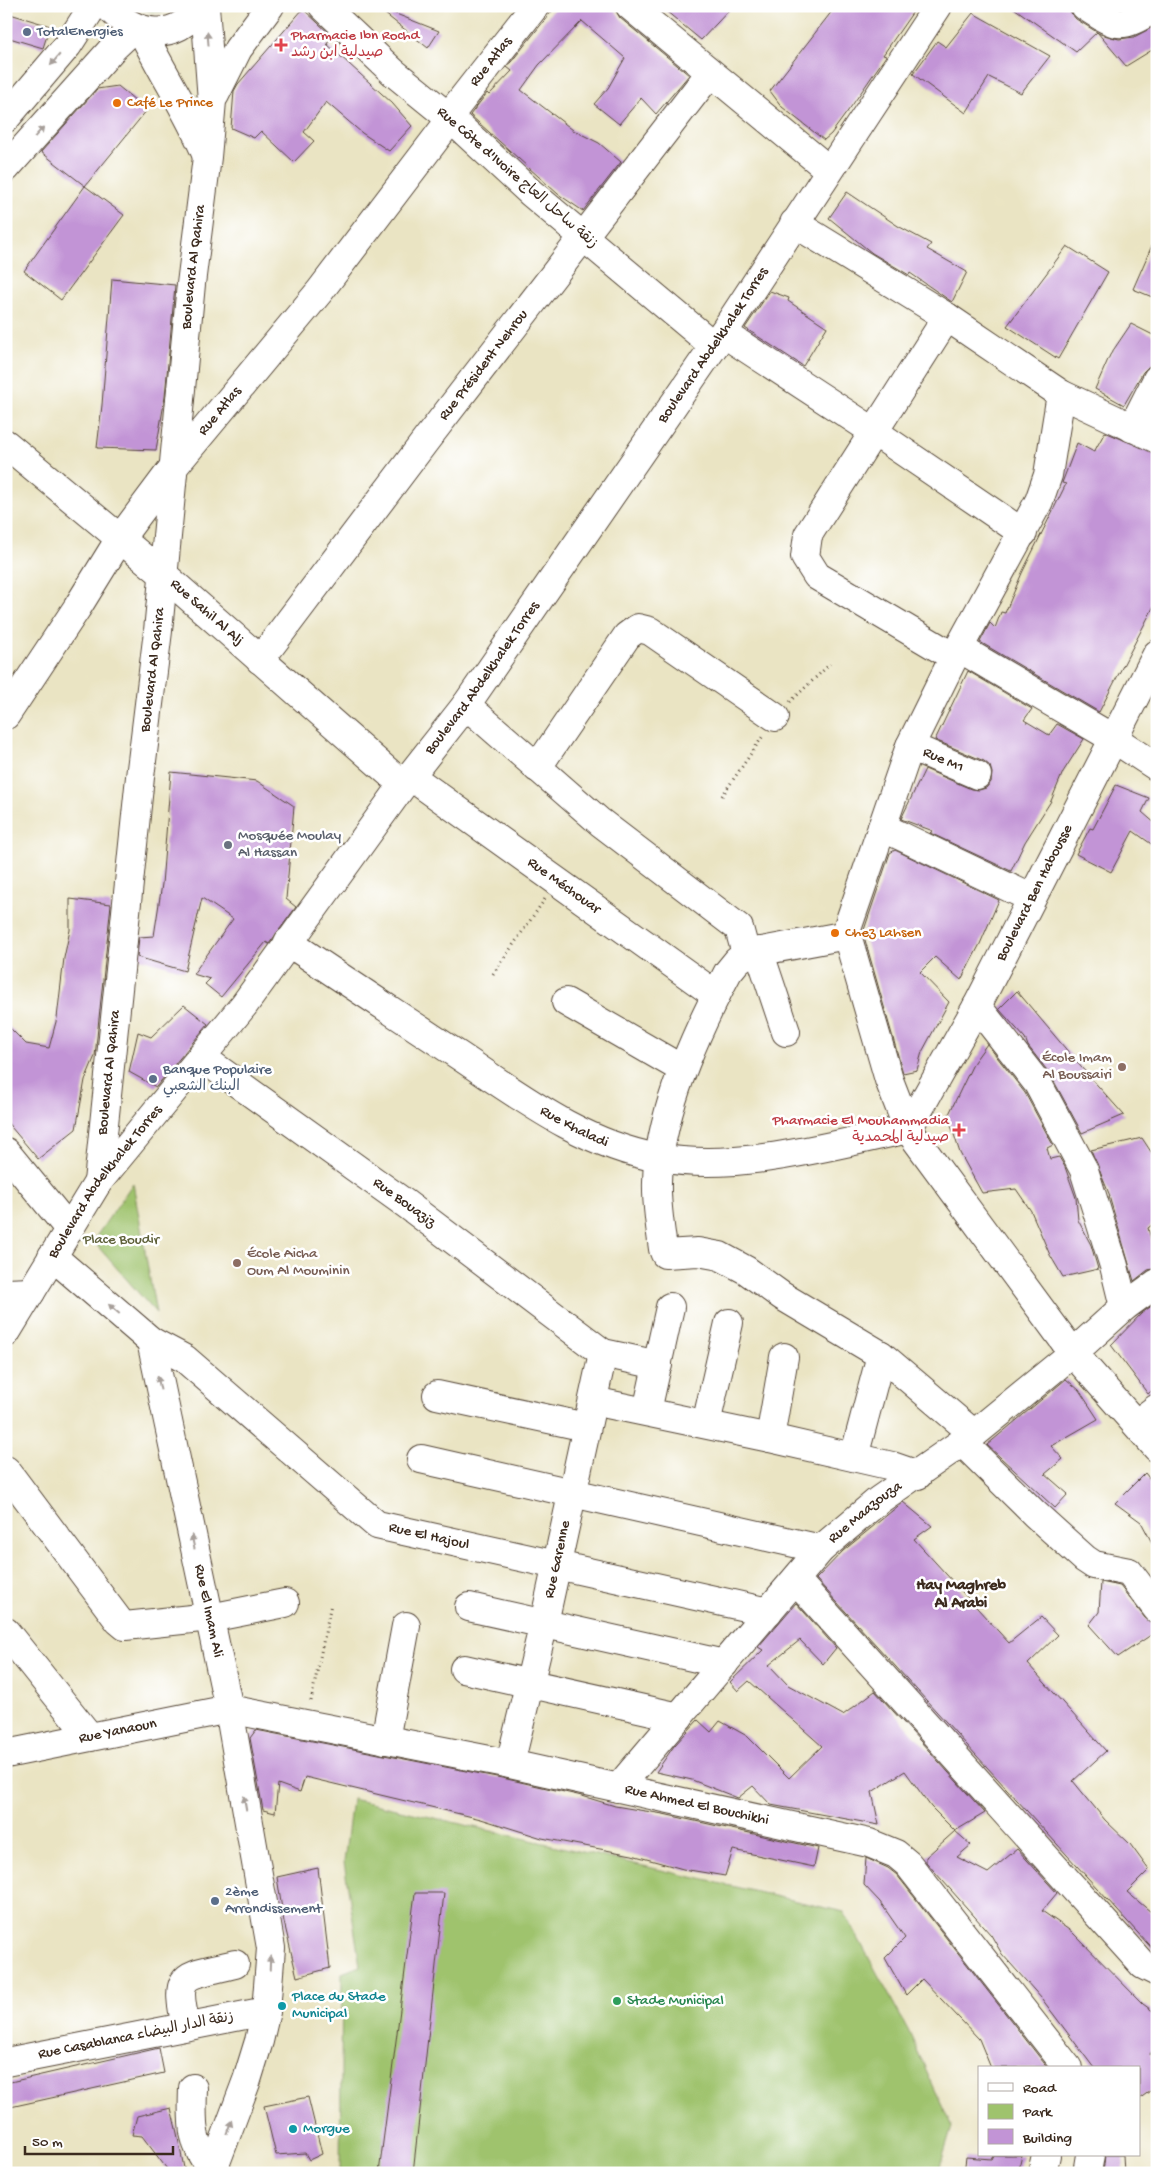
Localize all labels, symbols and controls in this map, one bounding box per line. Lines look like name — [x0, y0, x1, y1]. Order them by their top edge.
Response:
place label: TotalEnergies — [36, 23, 123, 41]
marker: TotalEnergies — [21, 26, 33, 38]
place label: Pharmacie Ibn Rochd صيدلية ابن رشد — [290, 27, 421, 62]
one-way arrow — [204, 31, 212, 47]
street label: Rue Atlas — [466, 33, 517, 90]
marker: Pharmacie Ibn Rochd صيدلية ابن رشد — [275, 39, 287, 51]
one-way arrow — [49, 53, 60, 66]
place label: Café Le Prince — [127, 94, 213, 112]
marker: Café Le Prince — [111, 97, 123, 109]
street label: Rue Côte d'Ivoire زنقة ساحل العاج — [433, 103, 601, 253]
one-way arrow — [33, 126, 45, 138]
street label: Boulevard Al Qahira — [178, 203, 210, 331]
street label: Boulevard Abdelkhalek Torres — [654, 264, 773, 428]
street label: Rue Président Nehrou — [435, 306, 532, 424]
street label: Rue Atlas — [194, 383, 246, 439]
street label: Rue Sahil Al Alj — [166, 575, 247, 650]
street label: Boulevard Abdelkhalek Torres — [421, 598, 544, 759]
street label: Boulevard Al Qahira — [136, 606, 169, 734]
street label: Rue M1 — [920, 744, 966, 777]
street label: Boulevard Ben Habousse — [992, 822, 1077, 965]
place label: Mosquée Moulay Al Hassan — [238, 827, 342, 862]
marker: Mosquée Moulay Al Hassan — [222, 839, 234, 851]
street label: Rue Méchouar — [523, 854, 605, 919]
place label: Chez Lahsen — [845, 924, 921, 942]
marker: Chez Lahsen — [829, 927, 841, 939]
street label: Boulevard Al Qahira — [94, 1009, 125, 1137]
place label: École Imam Al Boussairi — [1042, 1049, 1112, 1084]
place label: Banque Populaire البنك الشعبي — [162, 1061, 272, 1098]
marker: École Imam Al Boussairi — [1116, 1061, 1128, 1073]
marker: Banque Populaire البنك الشعبي — [147, 1073, 159, 1085]
street label: Boulevard Abdelkhalek Torres — [44, 1101, 167, 1263]
street label: Rue Khaladi — [536, 1102, 611, 1152]
place label: Pharmacie El Mouhammadia صيدلية المحمدية — [772, 1112, 950, 1147]
marker: Pharmacie El Mouhammadia صيدلية المحمدية — [953, 1124, 965, 1136]
street label: Rue Bouaziz — [369, 1174, 439, 1232]
park label: Place Boudir — [82, 1231, 161, 1249]
place label: École Aicha Oum Al Mouminin — [247, 1245, 350, 1280]
marker: École Aicha Oum Al Mouminin — [231, 1257, 243, 1269]
one-way arrow — [108, 1303, 120, 1315]
one-way arrow — [155, 1374, 163, 1390]
street label: Rue Maazouza — [825, 1477, 906, 1548]
street label: Rue El Hajoul — [387, 1519, 471, 1554]
street label: Rue Garenne — [541, 1519, 575, 1600]
one-way arrow — [189, 1534, 197, 1549]
street label: Rue El Imam Ali — [190, 1563, 227, 1659]
district label: Hay Maghreb Al Arabi — [916, 1577, 1006, 1614]
street label: Rue Yanaoun — [77, 1715, 158, 1748]
street label: Rue Ahmed El Bouchikhi — [623, 1780, 770, 1830]
one-way arrow — [241, 1794, 249, 1810]
place label: 2ème Arrondissement — [225, 1883, 324, 1918]
marker: 2ème Arrondissement — [209, 1895, 221, 1907]
one-way arrow — [267, 1955, 275, 1971]
place label: Place du Stade Municipal — [291, 1988, 386, 2023]
place label: Stade Municipal — [627, 1992, 724, 2010]
marker: Stade Municipal — [611, 1995, 623, 2007]
marker: Place du Stade Municipal — [276, 2000, 288, 2012]
street label: Rue Casablanca زنقة الدار البيضاء — [37, 2008, 235, 2064]
legend — [978, 2066, 1140, 2156]
text: Road — [1023, 2080, 1057, 2098]
text: Park — [1022, 2104, 1053, 2122]
one-way arrow — [225, 2119, 233, 2134]
place label: Morgue — [303, 2120, 350, 2138]
marker: Morgue — [287, 2123, 299, 2135]
scale bar — [25, 2124, 172, 2156]
text: Building — [1022, 2130, 1072, 2148]
text: 50 m — [32, 2134, 63, 2152]

